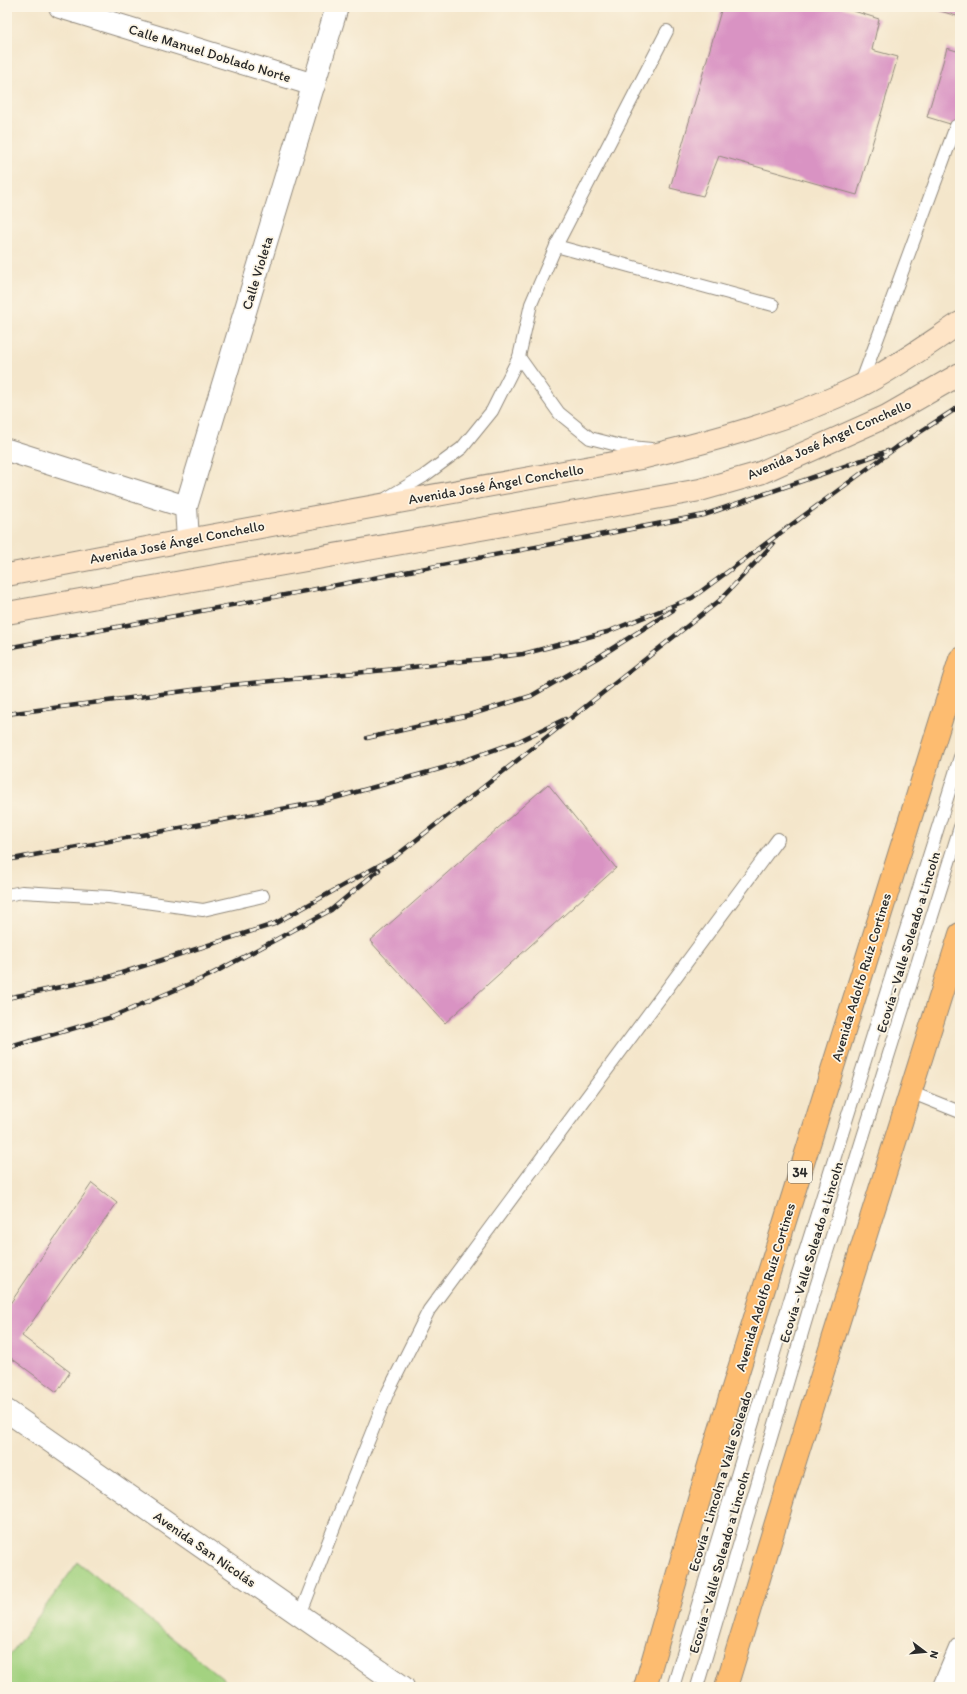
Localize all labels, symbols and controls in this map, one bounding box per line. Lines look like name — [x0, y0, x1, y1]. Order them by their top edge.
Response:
street label: Calle Manuel Doblado Norte — [127, 21, 293, 86]
street label: Calle Violeta — [238, 234, 277, 312]
street label: Avenida José Ángel Conchello — [745, 396, 914, 483]
street label: Avenida José Ángel Conchello — [407, 461, 585, 508]
street label: Avenida José Ángel Conchello — [88, 517, 266, 568]
street label: Ecovía - Valle Soleado a Lincoln — [873, 849, 944, 1035]
street label: Avenida Adolfo Ruíz Cortines — [828, 891, 895, 1063]
street label: Ecovía - Valle Soleado a Lincoln — [776, 1159, 847, 1345]
road number: 34 — [788, 1161, 812, 1183]
street label: Avenida Adolfo Ruíz Cortines — [732, 1201, 799, 1373]
street label: Ecovía - Lincoln a Valle Soleado — [685, 1389, 756, 1574]
street label: Ecovía - Valle Soleado a Lincoln — [685, 1469, 754, 1655]
street label: Avenida San Nicolás — [150, 1508, 259, 1591]
north arrow — [905, 1632, 945, 1672]
text: N — [927, 1649, 941, 1660]

